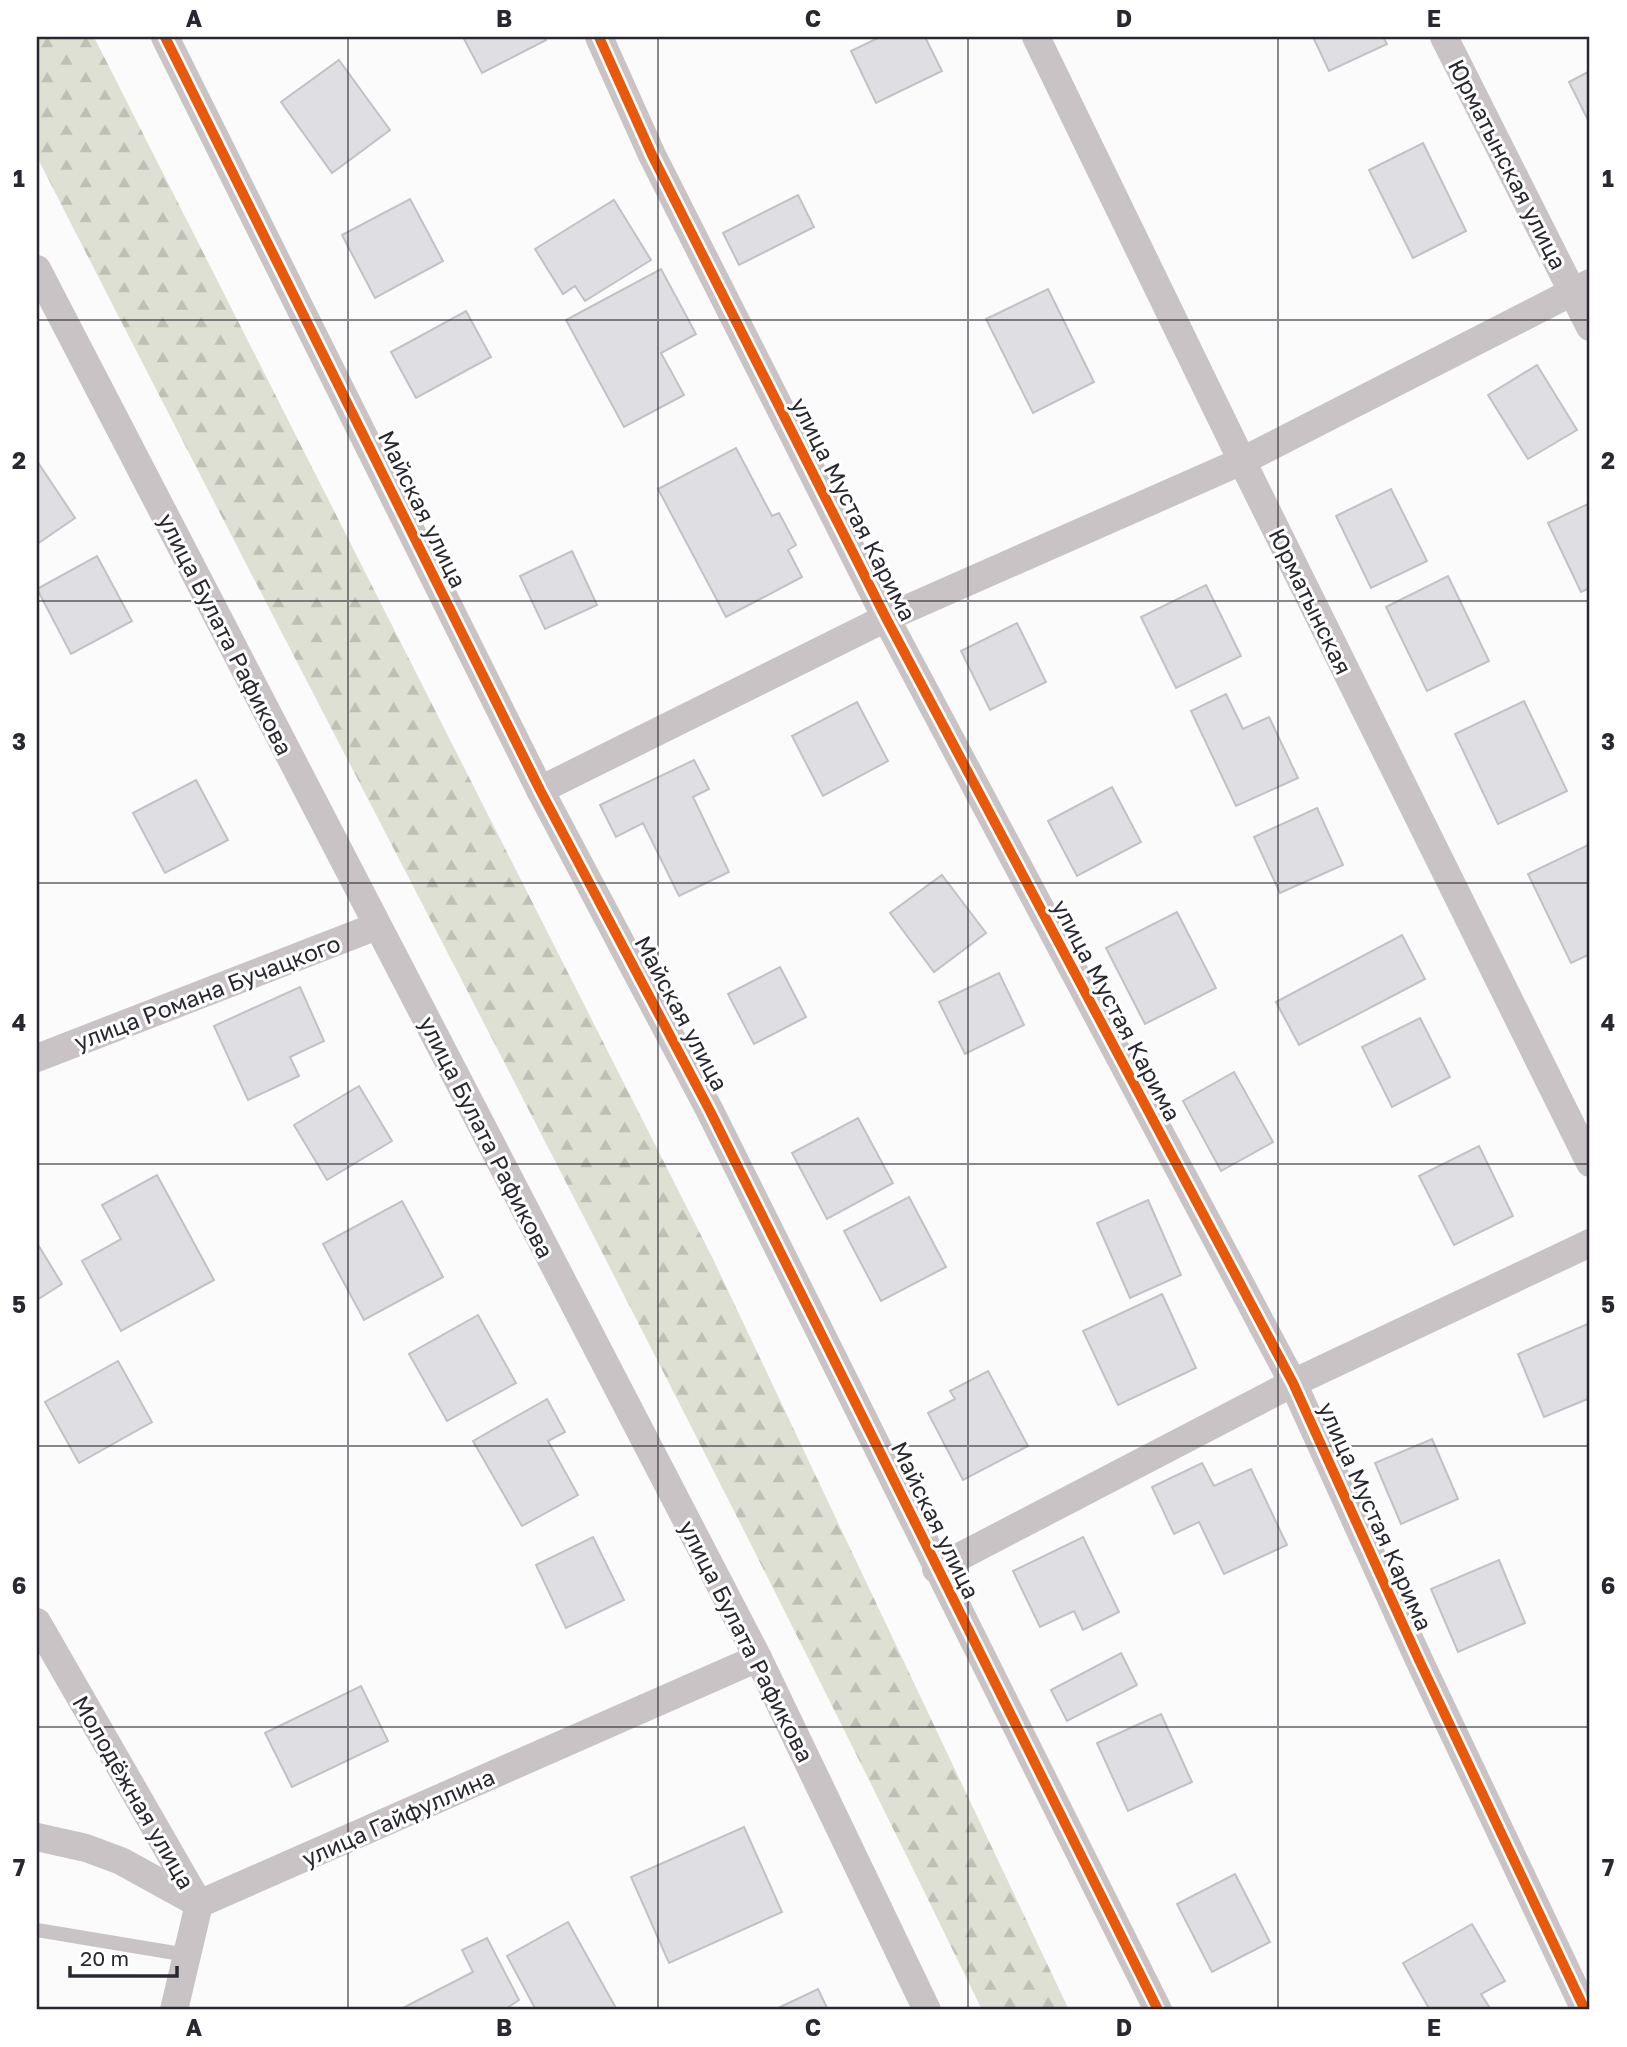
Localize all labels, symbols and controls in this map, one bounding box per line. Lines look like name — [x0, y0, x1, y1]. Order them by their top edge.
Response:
text: A — [186, 4, 203, 32]
text: B — [496, 4, 512, 32]
text: C — [805, 4, 821, 32]
text: D — [1116, 4, 1132, 32]
text: E — [1427, 4, 1441, 32]
street label: Юрматынская улица — [1443, 54, 1573, 274]
text: 1 — [13, 164, 25, 192]
text: 1 — [1602, 164, 1614, 192]
street label: улица Мустая Карима — [785, 393, 923, 625]
street label: Майская улица — [373, 426, 473, 592]
text: 2 — [12, 446, 26, 474]
text: 2 — [1601, 446, 1615, 474]
street label: улица Булата Рафикова — [153, 508, 299, 760]
street label: Юрматынская — [1264, 523, 1358, 679]
text: 3 — [12, 727, 26, 755]
text: 3 — [1601, 727, 1615, 755]
street label: улица Мустая Карима — [1047, 894, 1187, 1126]
street label: улица Романа Бучацкого — [70, 928, 344, 1056]
street label: Майская улица — [629, 931, 735, 1095]
text: 4 — [12, 1008, 26, 1036]
text: 4 — [1601, 1008, 1615, 1036]
street label: улица Булата Рафикова — [414, 1011, 560, 1263]
text: 5 — [12, 1290, 26, 1318]
text: 5 — [1601, 1290, 1615, 1318]
street label: улица Мустая Карима — [1313, 1397, 1439, 1635]
street label: Майская улица — [886, 1437, 986, 1603]
street label: улица Булата Рафикова — [674, 1515, 820, 1767]
text: 6 — [12, 1571, 26, 1599]
text: 6 — [1601, 1571, 1615, 1599]
street label: Молодёжная улица — [67, 1690, 201, 1894]
street label: улица Гайфуллина — [297, 1762, 499, 1872]
text: 7 — [13, 1853, 25, 1881]
text: 7 — [1602, 1853, 1614, 1881]
scale bar — [70, 1935, 177, 1979]
text: 20 m — [80, 1945, 129, 1971]
text: A — [186, 2013, 203, 2041]
text: B — [496, 2013, 512, 2041]
text: C — [805, 2013, 821, 2041]
text: D — [1116, 2013, 1132, 2041]
text: E — [1427, 2013, 1441, 2041]

